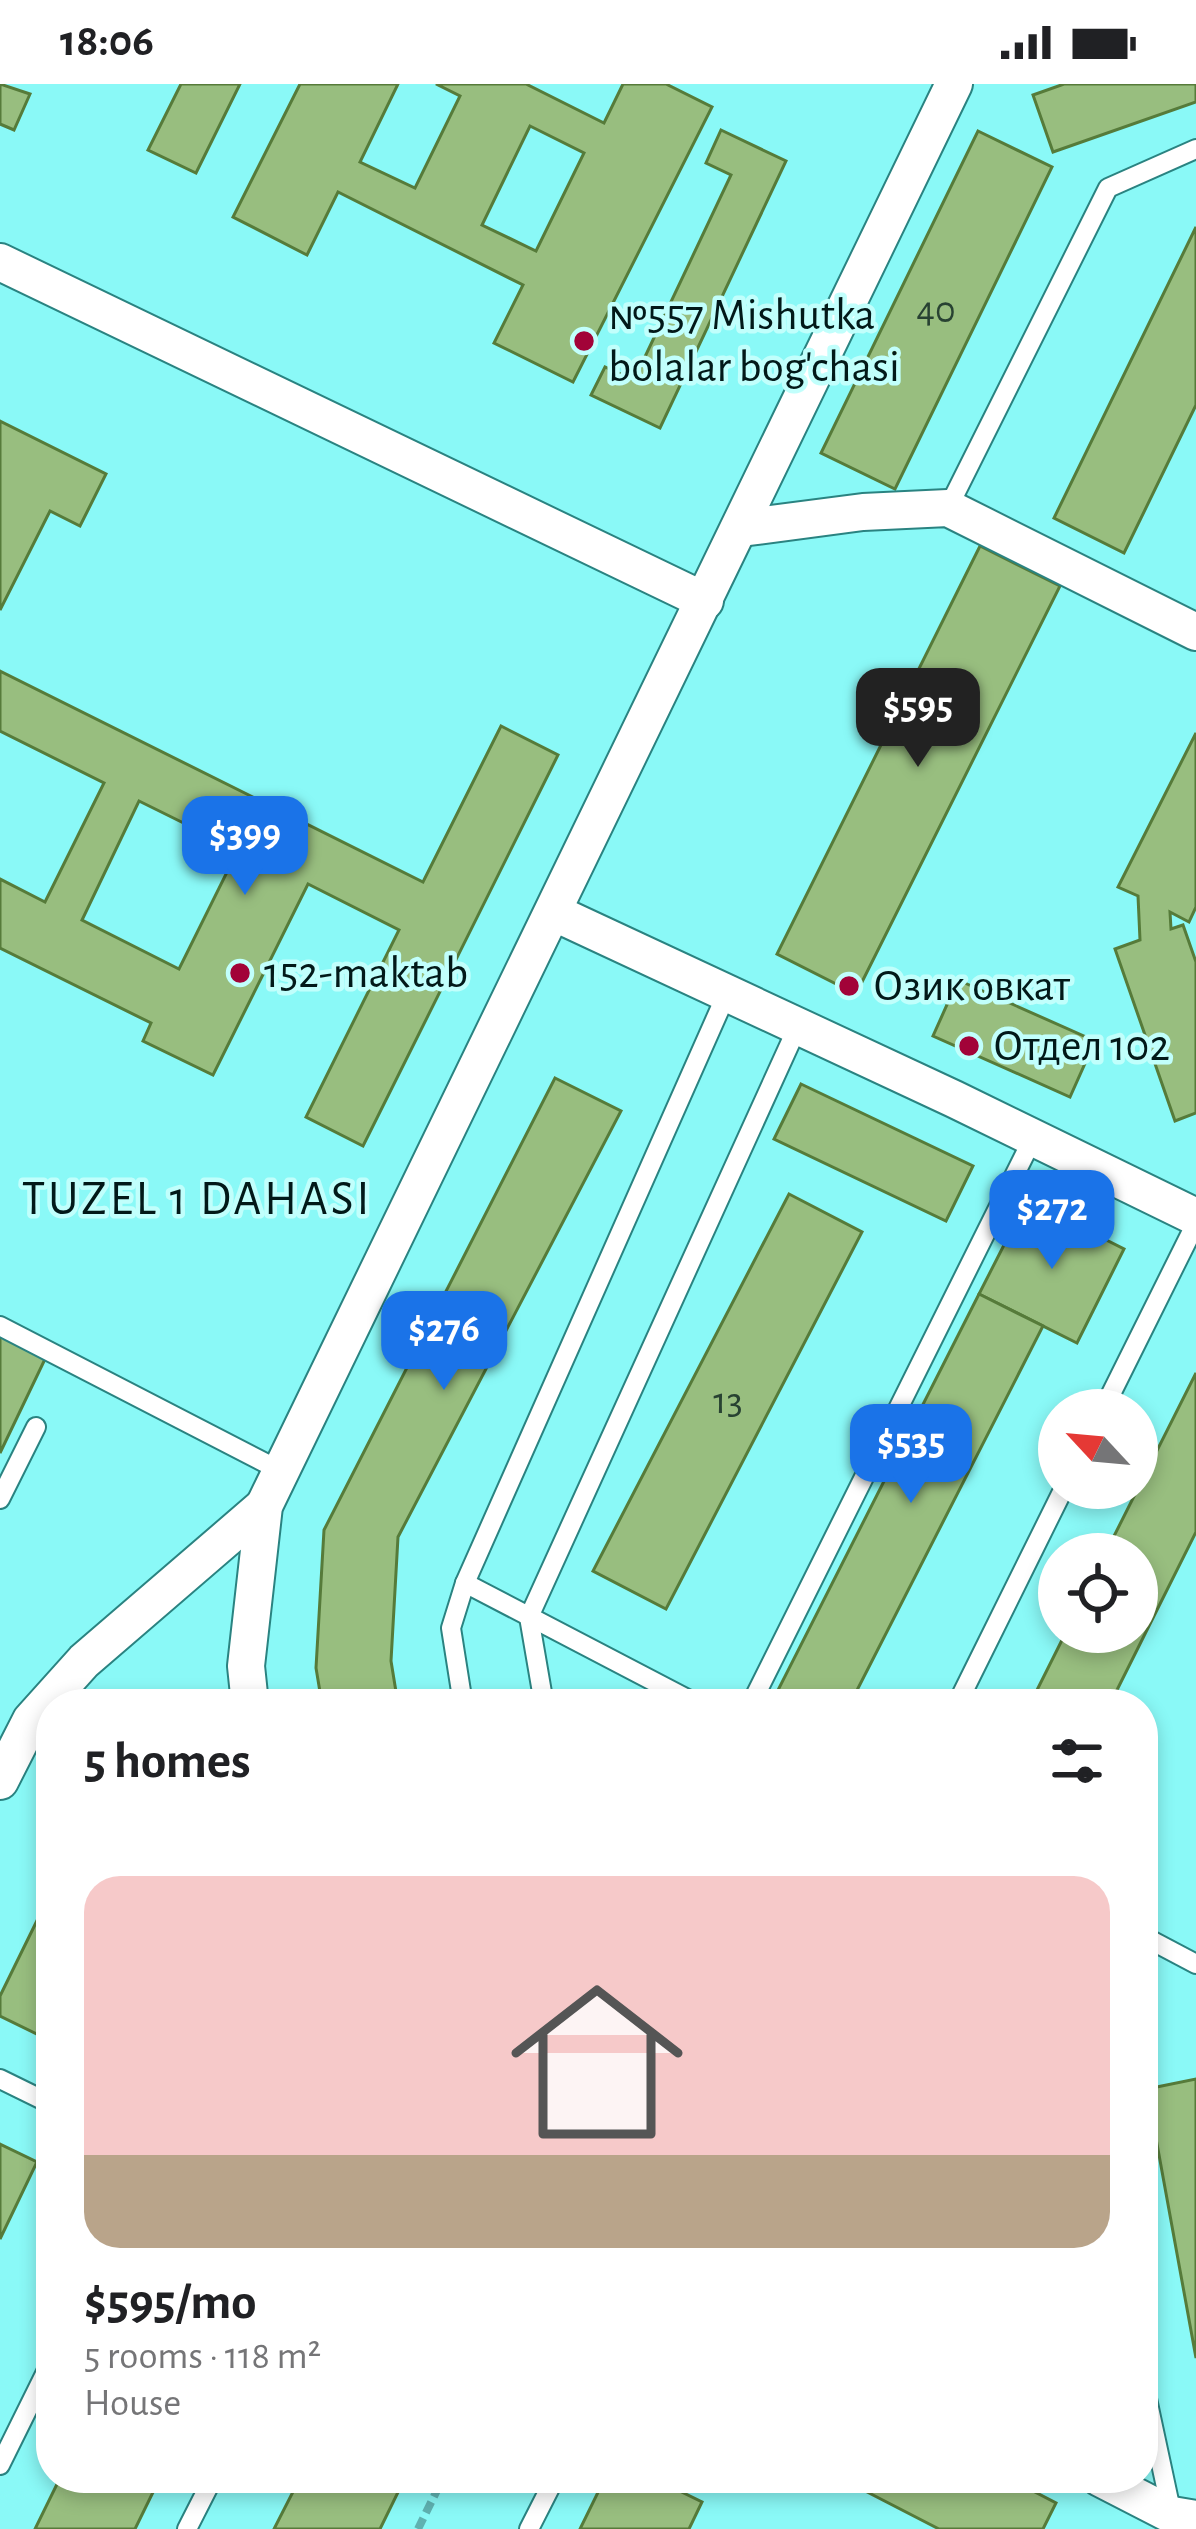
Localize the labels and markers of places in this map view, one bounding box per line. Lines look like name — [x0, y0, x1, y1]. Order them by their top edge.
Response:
place label: №557 Mishutka bolalar bog'chasi — [608, 293, 900, 390]
marker: №557 Mishutka bolalar bog'chasi — [571, 328, 597, 354]
pin: $595 — [847, 668, 989, 770]
pin: $399 — [174, 796, 316, 898]
place label: 152-maktab — [264, 951, 468, 996]
marker: 152-maktab — [227, 960, 253, 986]
place label: Озик овкат — [873, 964, 1071, 1009]
marker: Озик овкат — [836, 973, 862, 999]
place label: Отдел 102 — [993, 1024, 1170, 1069]
marker: Отдел 102 — [956, 1033, 982, 1059]
pin: $272 — [981, 1170, 1123, 1272]
pin: $276 — [373, 1291, 515, 1393]
pin: $535 — [840, 1404, 982, 1506]

